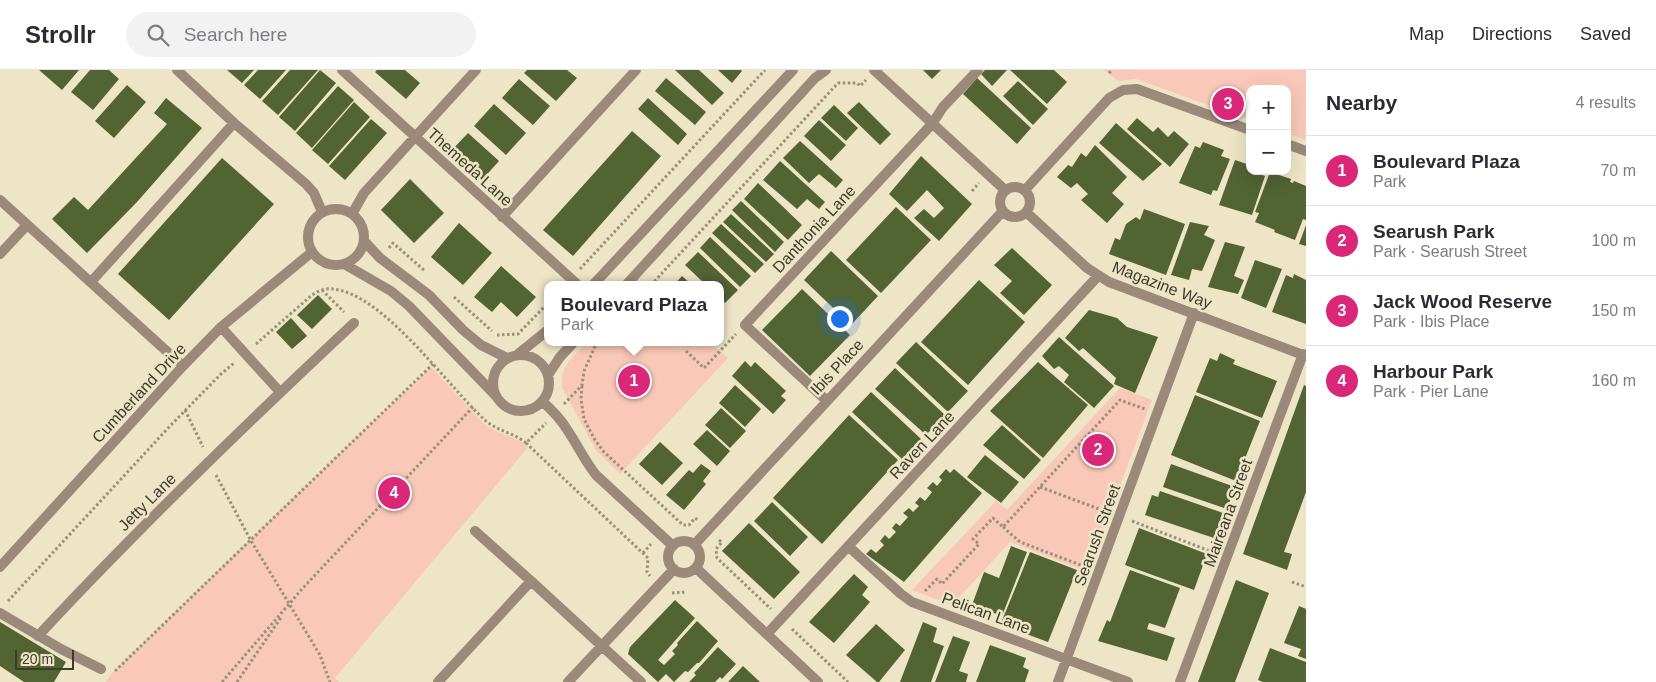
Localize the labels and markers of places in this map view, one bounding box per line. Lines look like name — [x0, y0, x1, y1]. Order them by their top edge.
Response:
pin: 3 — [1212, 85, 1244, 123]
pin: 1 — [618, 362, 650, 400]
pin: 2 — [1082, 431, 1114, 469]
pin: 4 — [378, 474, 410, 512]

